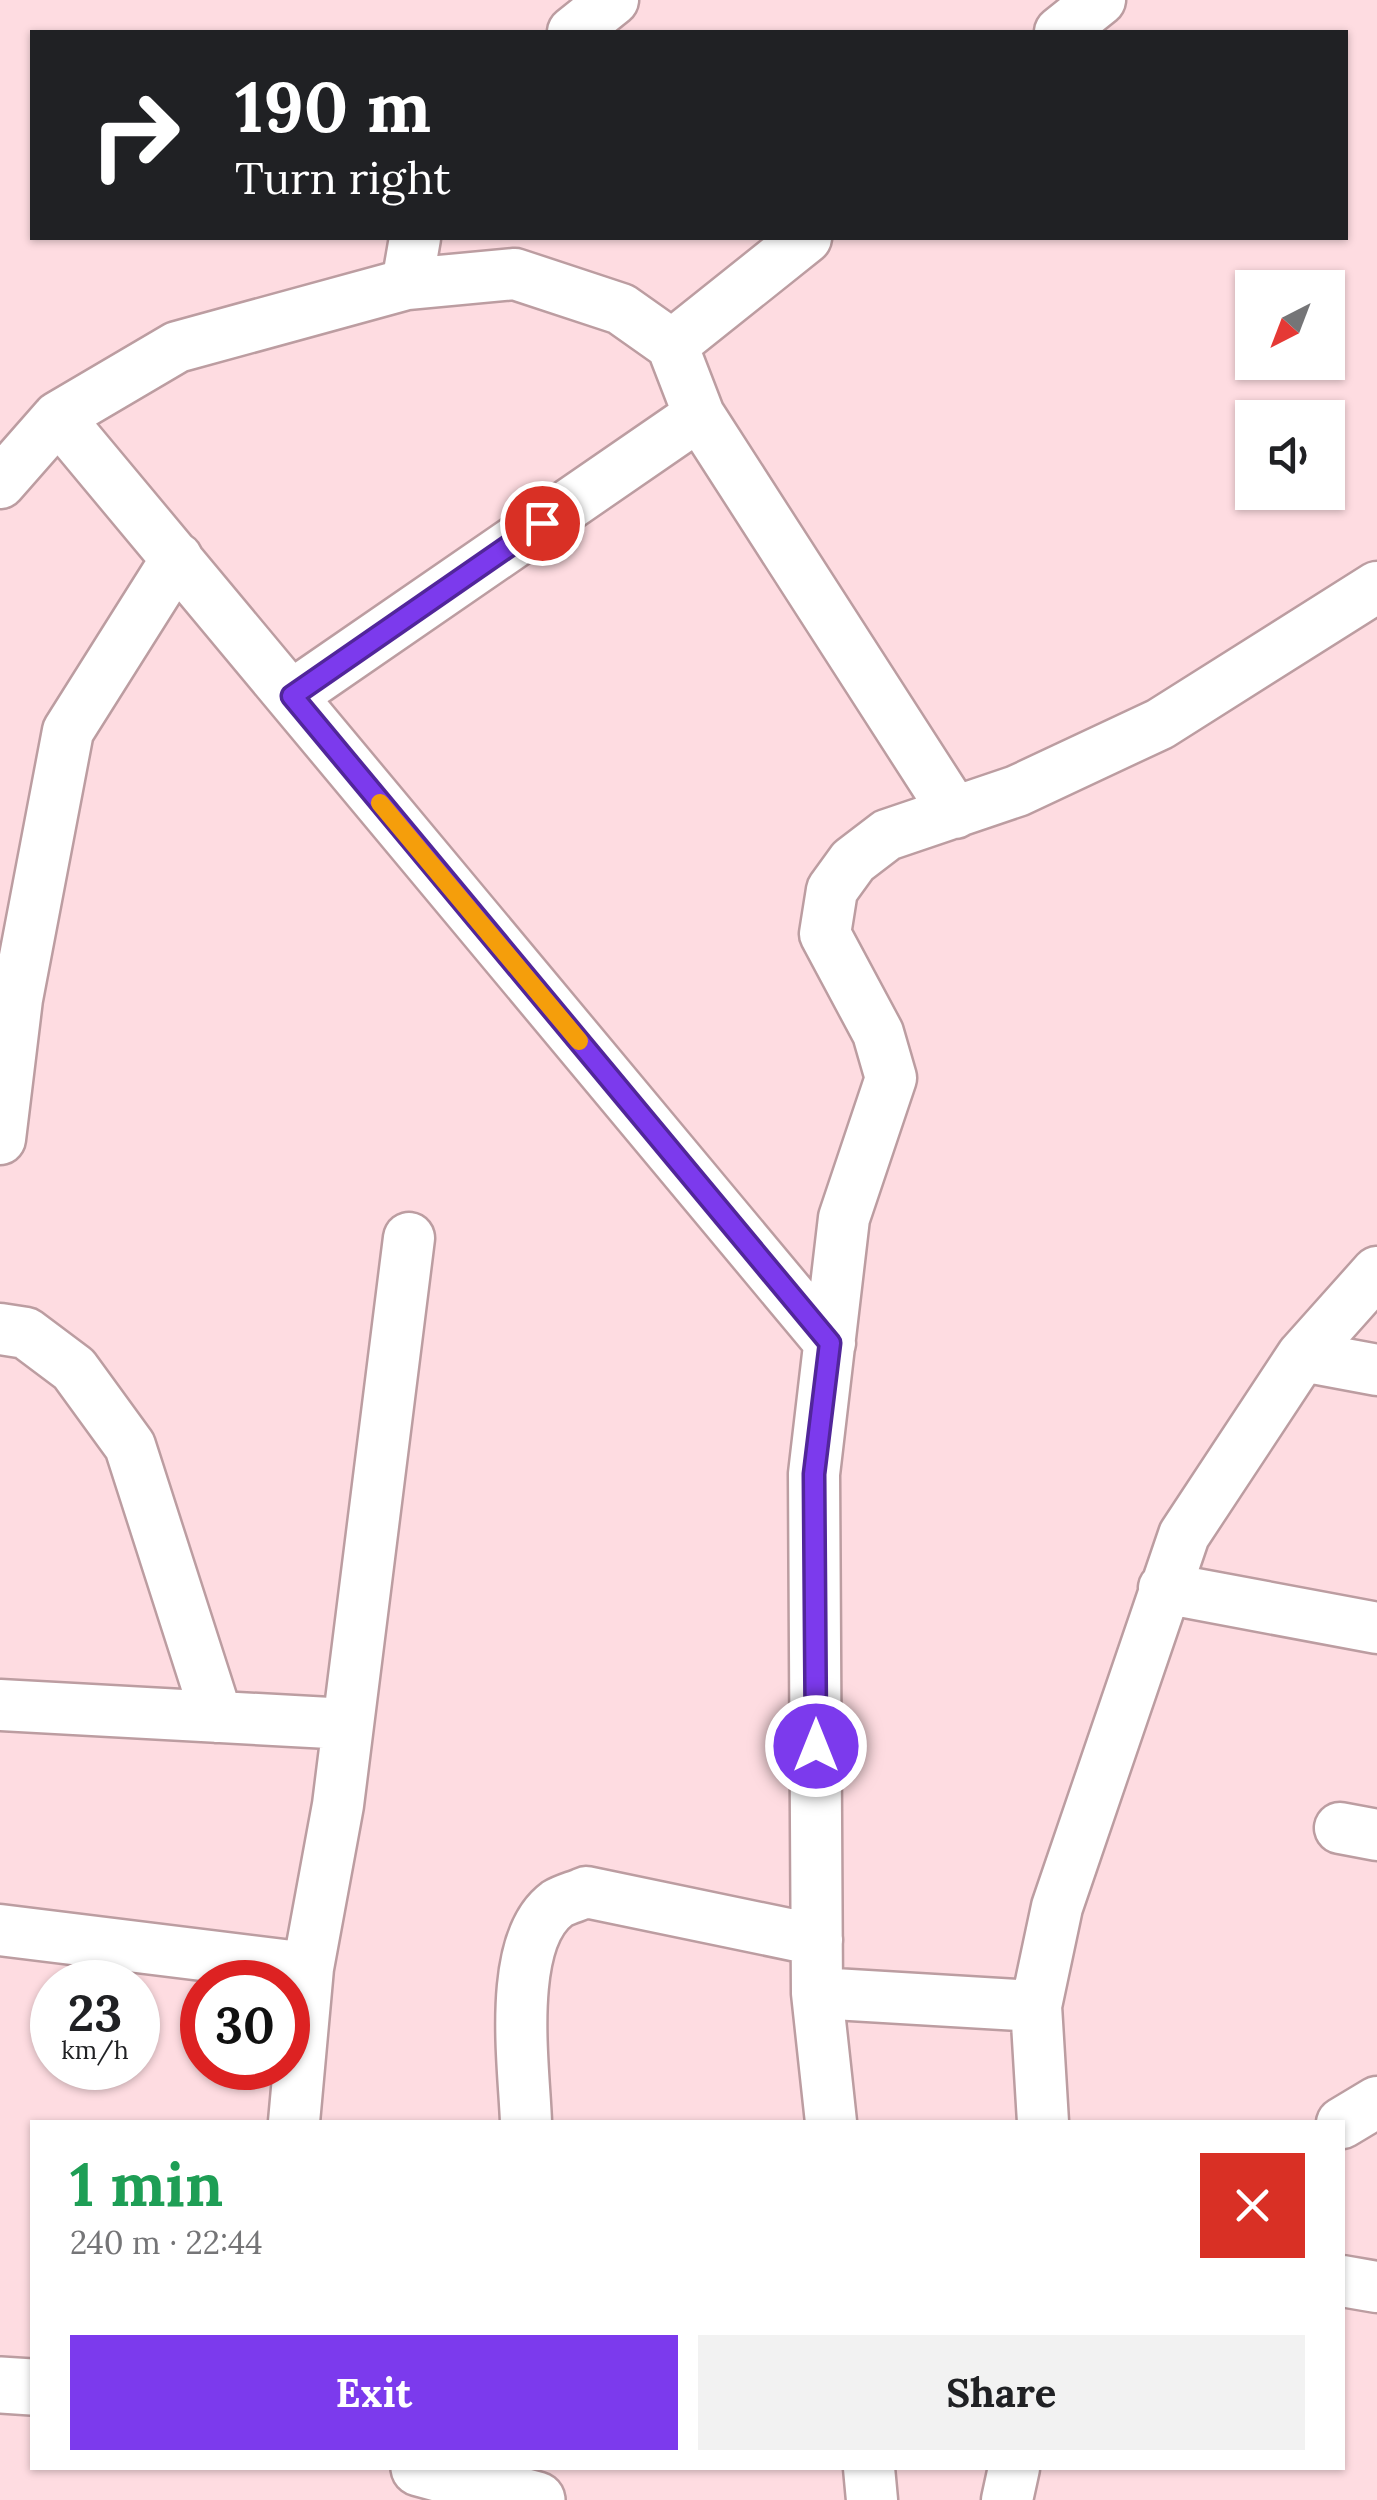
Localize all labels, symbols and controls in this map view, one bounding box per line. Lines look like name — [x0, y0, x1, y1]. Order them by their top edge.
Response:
text: 190 m — [235, 62, 431, 151]
icon: right — [70, 70, 200, 200]
text: Turn right — [235, 149, 451, 206]
north arrow — [1235, 270, 1345, 380]
map controls — [1235, 270, 1345, 510]
button: sound — [1235, 400, 1345, 510]
pin — [500, 481, 585, 566]
icon: arrive — [515, 496, 570, 551]
position arrow — [764, 1694, 868, 1798]
speed limit sign: 30 — [180, 1960, 310, 2090]
text: 23 — [68, 1981, 122, 2045]
text: km/h — [61, 2034, 129, 2066]
text: 1 min — [70, 2146, 223, 2222]
button: close — [1200, 2153, 1305, 2258]
text: 240 m · 22:44 — [70, 2222, 263, 2263]
button: Exit — [70, 2335, 678, 2450]
button: Share — [698, 2335, 1305, 2450]

